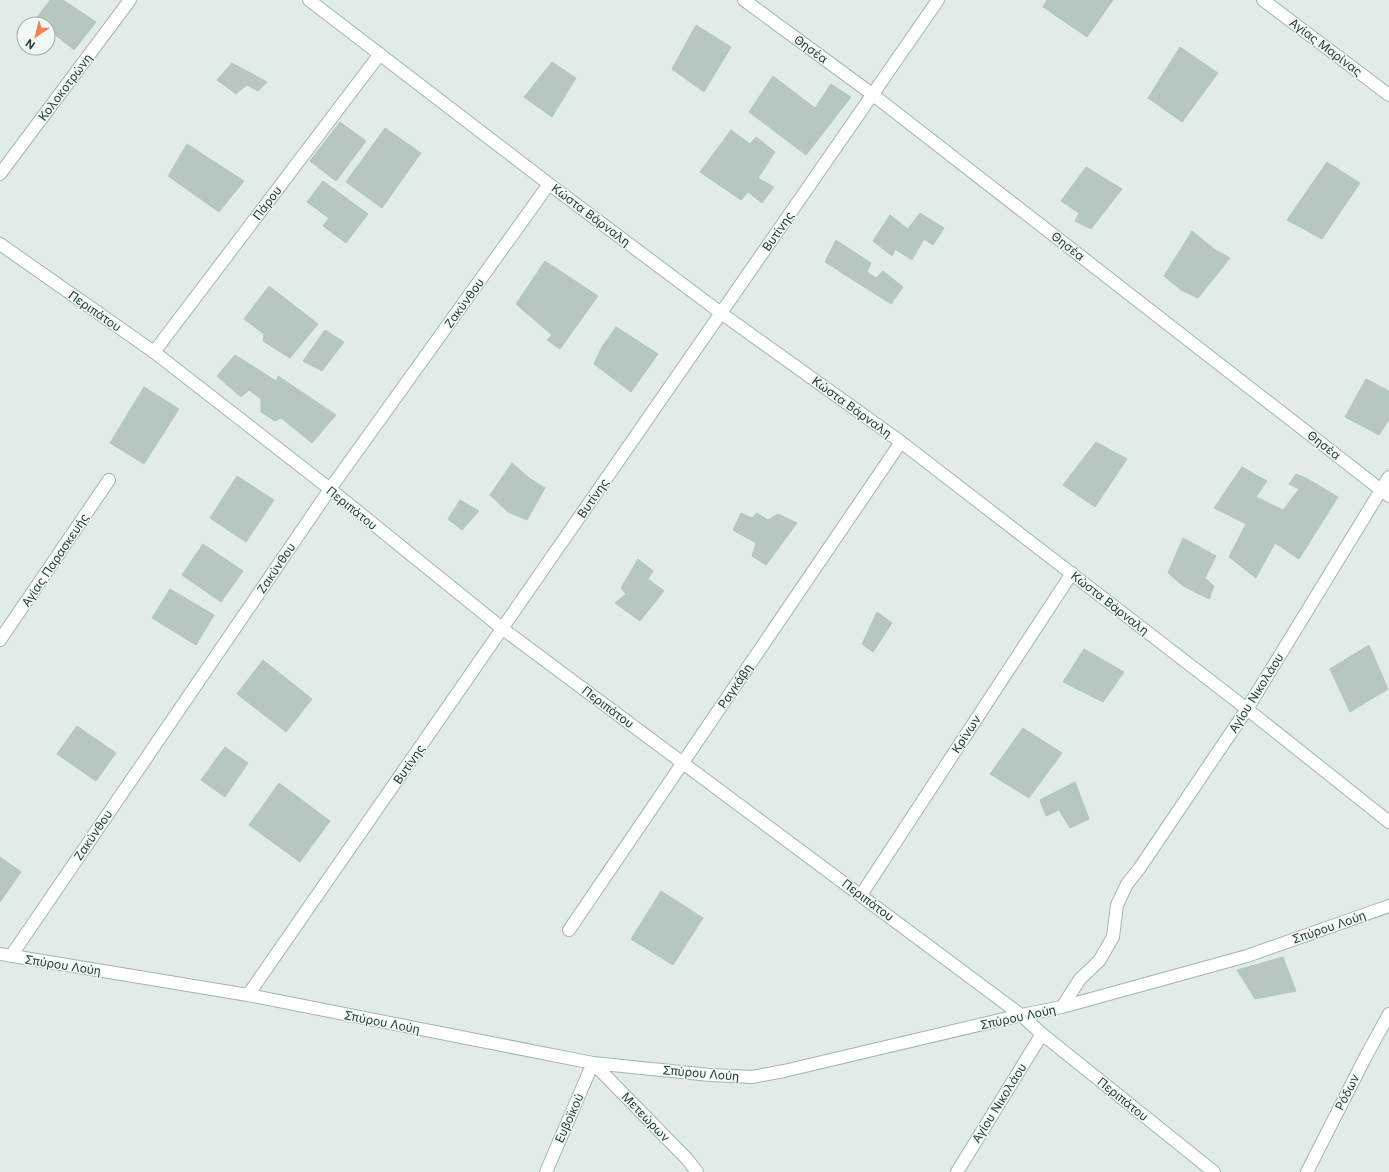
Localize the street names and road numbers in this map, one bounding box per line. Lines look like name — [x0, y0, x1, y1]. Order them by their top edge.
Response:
street label: Αγίας Μαρίνας — [1287, 15, 1365, 79]
street label: Θησέα — [791, 32, 831, 66]
street label: Κολοκοτρώνη — [35, 50, 95, 124]
street label: Κώστα Βάρναλη — [549, 181, 633, 249]
street label: Πάρου — [249, 183, 285, 223]
street label: Βυτίνης — [759, 208, 797, 254]
street label: Θησέα — [1048, 228, 1088, 264]
street label: Ζακύνθου — [441, 275, 487, 331]
street label: Περιπάτου — [66, 287, 124, 335]
street label: Κώστα Βάρναλη — [809, 373, 895, 441]
street label: Θησέα — [1304, 427, 1344, 463]
street label: Βυτίνης — [574, 475, 612, 521]
street label: Περιπάτου — [324, 483, 380, 533]
street label: Αγίας Παρασκευής — [18, 510, 92, 610]
street label: Ζακύνθου — [254, 540, 298, 596]
street label: Κώστα Βάρναλη — [1068, 568, 1152, 638]
street label: Αγίου Νικολάου — [1225, 650, 1287, 736]
street label: Ραγκάβη — [715, 661, 755, 711]
street label: Περιπάτου — [579, 683, 637, 731]
street label: Κρίνων — [948, 712, 984, 756]
street label: Βυτίνης — [390, 741, 428, 787]
street label: Ζακύνθου — [71, 807, 115, 863]
street label: Περιπάτου — [839, 876, 897, 924]
street label: Σπύρου Λούη — [1290, 907, 1368, 947]
street label: Σπύρου Λούη — [24, 952, 102, 978]
street label: Σπύρου Λούη — [979, 1002, 1057, 1032]
street label: Σπύρου Λούη — [343, 1007, 421, 1037]
street label: Αγίου Νικολάου — [968, 1060, 1030, 1146]
street label: Σπύρου Λούη — [662, 1062, 740, 1084]
street label: Ρόδων — [1332, 1071, 1362, 1113]
street label: Περιπάτου — [1095, 1074, 1151, 1124]
street label: Μετεώρων — [619, 1089, 673, 1145]
street label: Ευβοϊκού — [551, 1091, 587, 1145]

